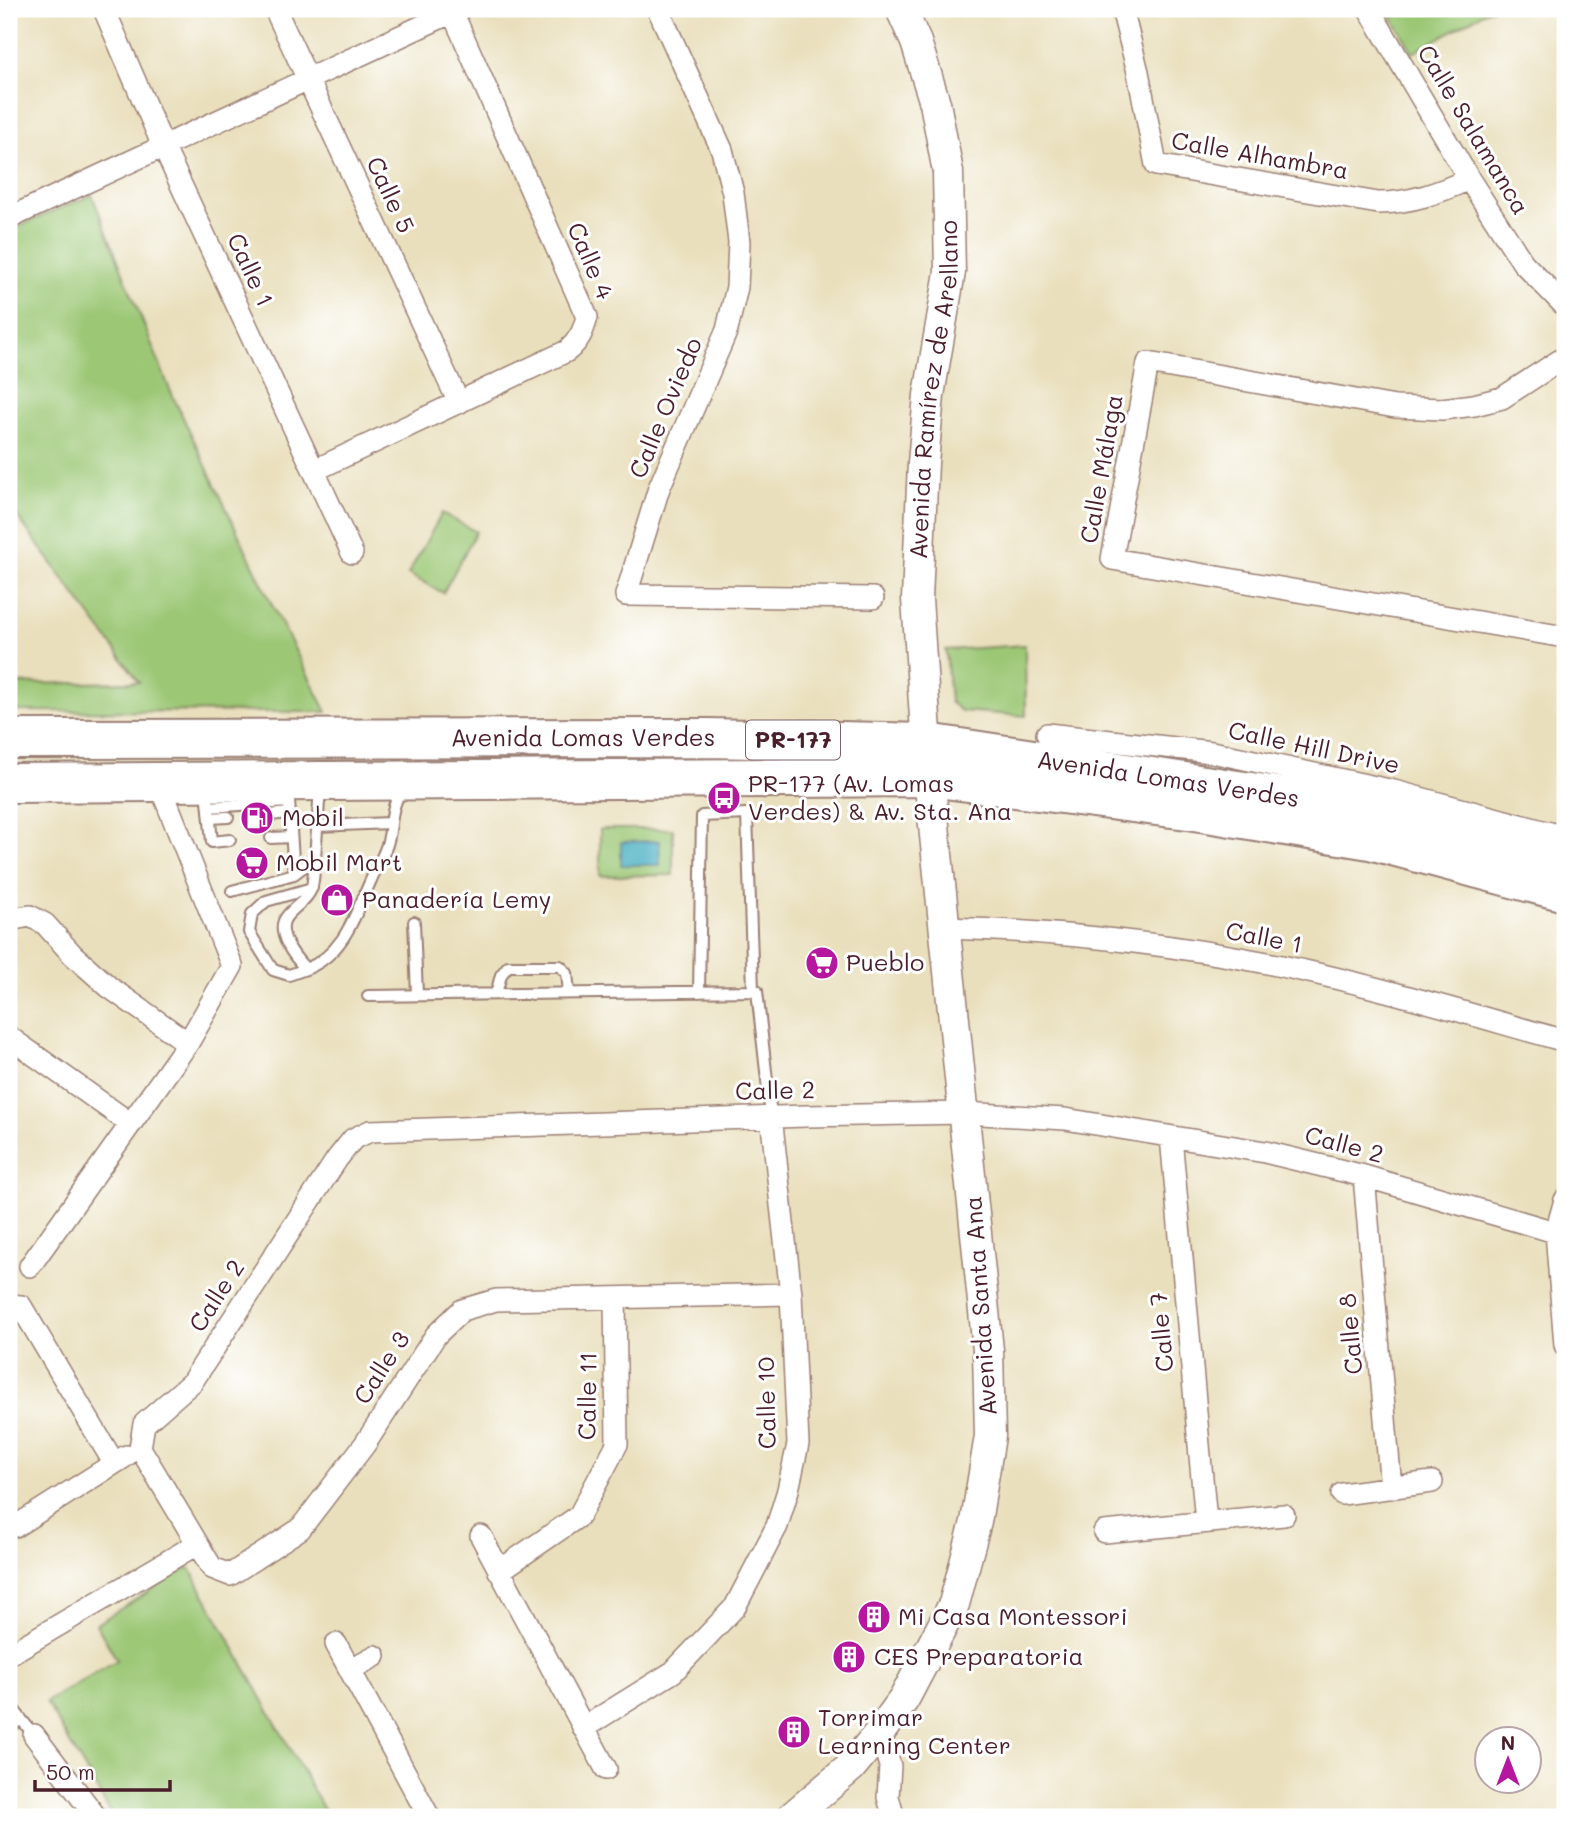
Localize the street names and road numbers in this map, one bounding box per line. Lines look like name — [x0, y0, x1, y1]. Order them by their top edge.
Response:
street label: Calle Salamanca — [1411, 39, 1537, 220]
street label: Calle Alhambra — [1169, 124, 1351, 185]
street label: Calle 5 — [360, 151, 422, 237]
street label: Calle 4 — [561, 217, 621, 304]
street label: Avenida Ramírez de Arellano — [902, 220, 964, 560]
street label: Calle 1 — [221, 228, 282, 311]
street label: Calle Oviedo — [621, 332, 708, 483]
street label: Calle Málaga — [1072, 392, 1129, 546]
street label: Calle Hill Drive — [1226, 713, 1403, 780]
road number: PR-177 — [746, 720, 840, 760]
street label: Avenida Lomas Verdes — [451, 721, 716, 752]
street label: Avenida Lomas Verdes — [1035, 743, 1302, 813]
street label: Calle 1 — [1223, 914, 1305, 959]
street label: Calle 2 — [735, 1073, 815, 1106]
street label: Calle 2 — [1302, 1118, 1387, 1169]
street label: Avenida Santa Ana — [956, 1195, 1003, 1417]
street label: Calle 2 — [181, 1253, 251, 1337]
street label: Calle 7 — [1142, 1291, 1179, 1373]
street label: Calle 8 — [1331, 1292, 1368, 1376]
street label: Calle 3 — [346, 1325, 416, 1409]
street label: Calle 11 — [570, 1352, 603, 1440]
street label: Calle 10 — [749, 1356, 782, 1449]

